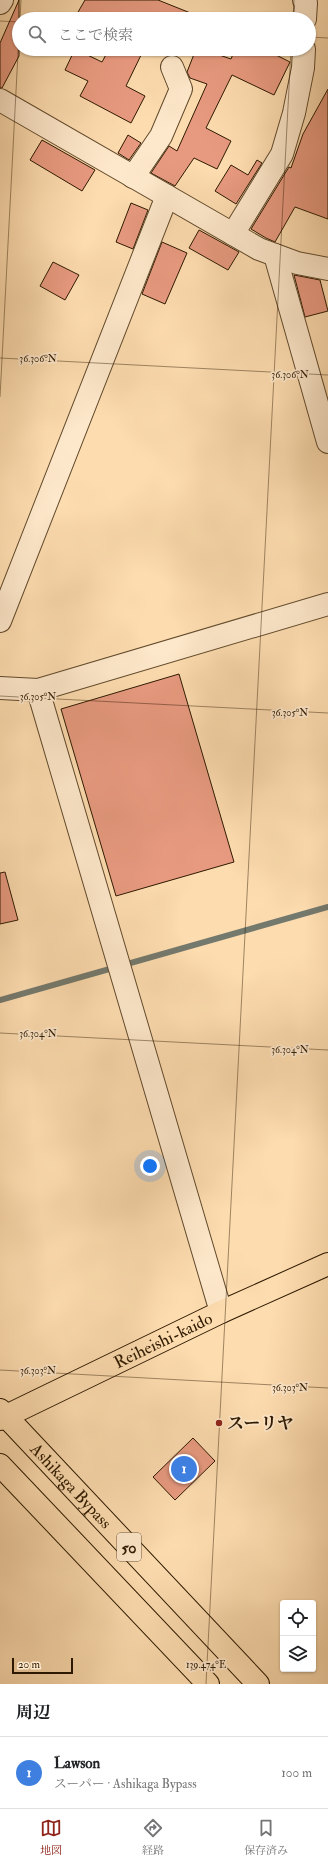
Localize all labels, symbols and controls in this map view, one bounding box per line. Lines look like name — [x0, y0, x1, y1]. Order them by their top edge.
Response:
search box — [12, 12, 316, 56]
icon: search — [26, 23, 48, 45]
text: ここで検索 — [58, 26, 133, 45]
text: 36.306°N — [19, 353, 57, 365]
text: 36.306°N — [271, 369, 309, 381]
text: 36.305°N — [20, 691, 56, 703]
text: 36.305°N — [272, 707, 308, 719]
text: 36.304°N — [19, 1028, 57, 1040]
text: 36.304°N — [271, 1044, 309, 1056]
your location — [140, 1156, 160, 1176]
street label: Reiheishi-kaido — [111, 1308, 216, 1373]
text: 36.303°N — [20, 1365, 56, 1377]
text: 36.303°N — [272, 1382, 308, 1394]
place label: スーリヤ — [227, 1413, 294, 1434]
marker: スーリヤ — [214, 1418, 224, 1428]
street label: Ashikaga Bypass — [25, 1438, 116, 1533]
pin: 1 — [171, 1454, 197, 1484]
road number: 50 — [117, 1533, 141, 1561]
map controls — [280, 1600, 316, 1672]
button: locate — [280, 1600, 316, 1636]
button: layers — [280, 1636, 316, 1672]
scale bar — [12, 1656, 73, 1675]
text: 20 m — [18, 1658, 40, 1671]
text: 139.474°E — [186, 1659, 226, 1671]
text: 周辺 — [16, 1702, 50, 1723]
text: Lawson — [54, 1754, 100, 1773]
text: 1 — [27, 1765, 31, 1781]
text: 100 m — [281, 1765, 312, 1781]
text: スーパー · Ashikaga Bypass — [54, 1776, 197, 1792]
tab: 地図 — [40, 1817, 62, 1857]
tab: 経路 — [142, 1817, 164, 1857]
tab: 保存済み — [244, 1817, 288, 1857]

